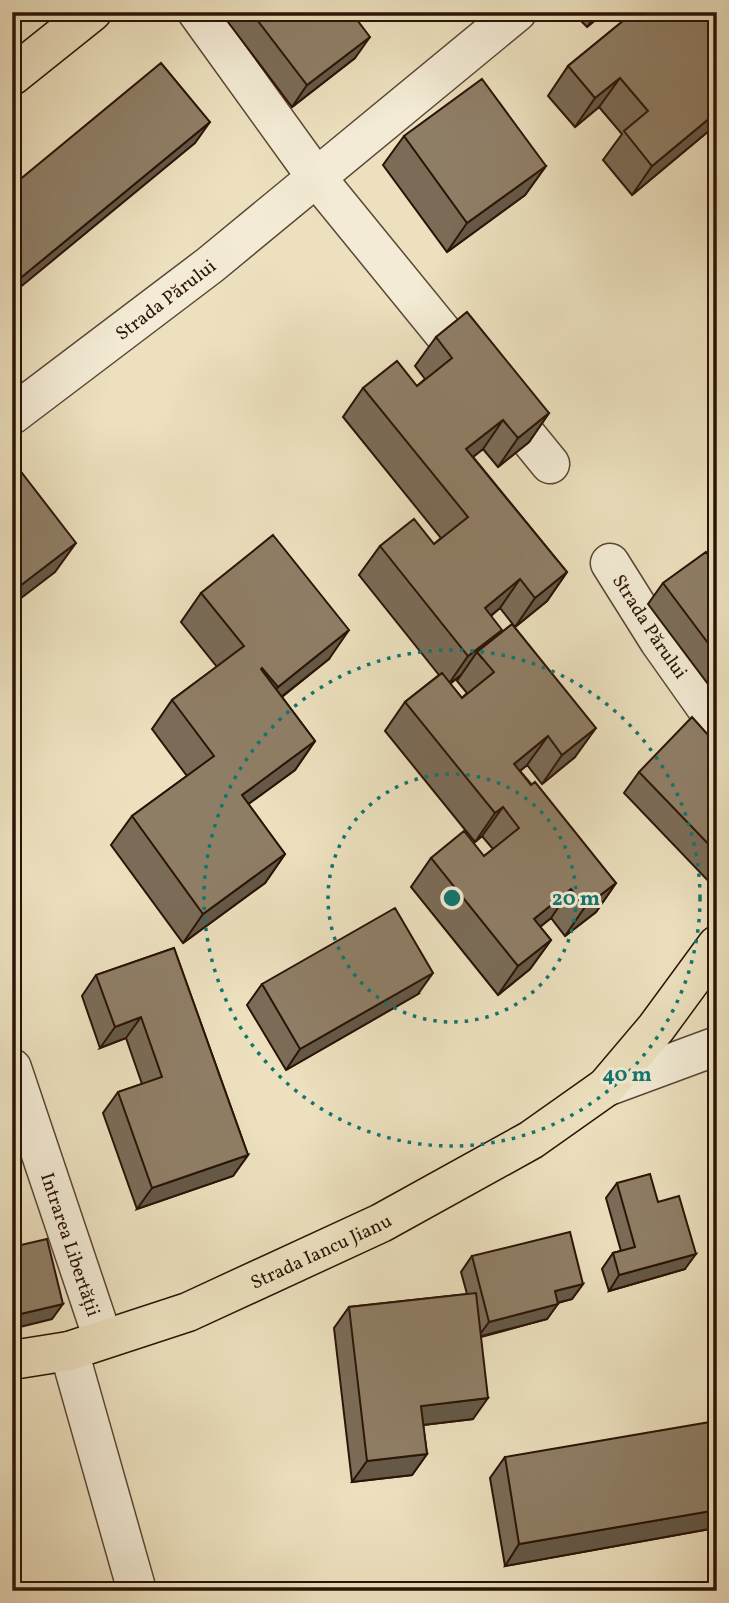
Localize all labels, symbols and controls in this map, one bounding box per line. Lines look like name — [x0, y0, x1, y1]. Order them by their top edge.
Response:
street label: Strada Părului — [111, 254, 223, 347]
street label: Strada Părului — [605, 570, 693, 685]
text: 20 m — [552, 885, 600, 914]
centre of rings — [440, 886, 464, 910]
text: 40 m — [602, 1061, 652, 1090]
street label: Intrarea Libertății — [33, 1170, 106, 1321]
street label: Strada Iancu Jianu — [247, 1209, 397, 1296]

